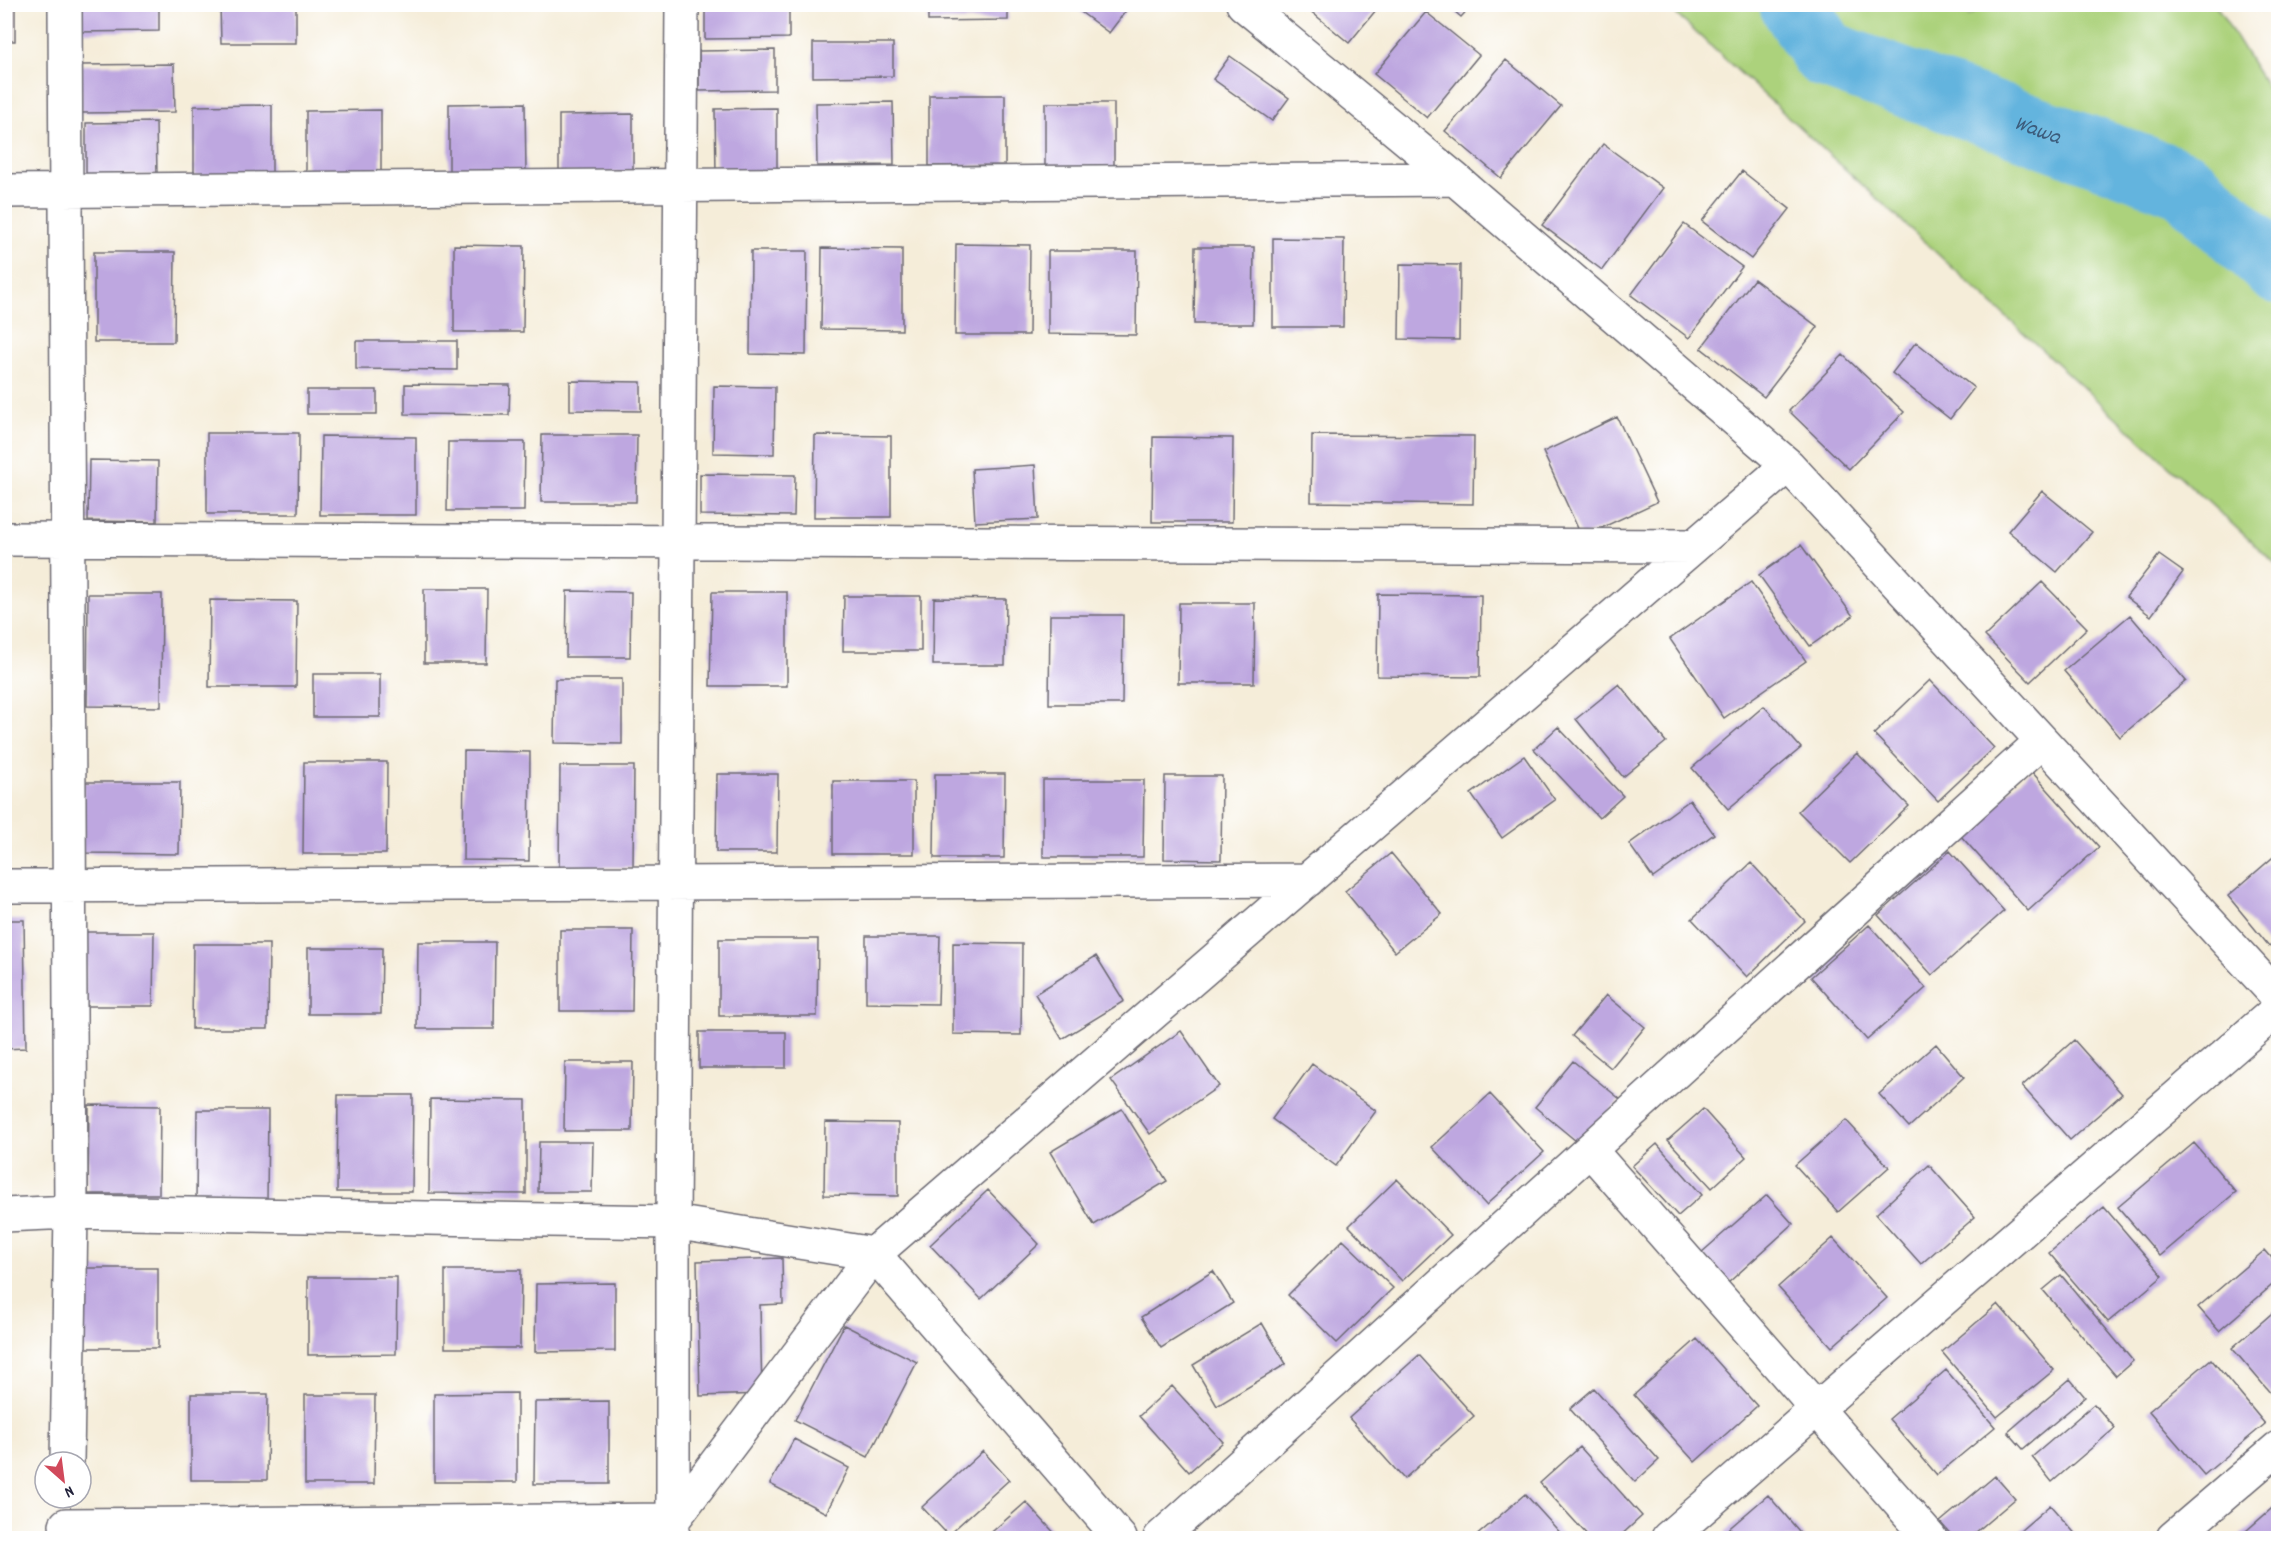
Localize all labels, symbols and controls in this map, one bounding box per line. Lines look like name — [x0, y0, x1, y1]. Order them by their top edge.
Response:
water label: Wawa — [2010, 108, 2066, 154]
north arrow — [33, 1450, 93, 1510]
text: N — [60, 1479, 78, 1503]

